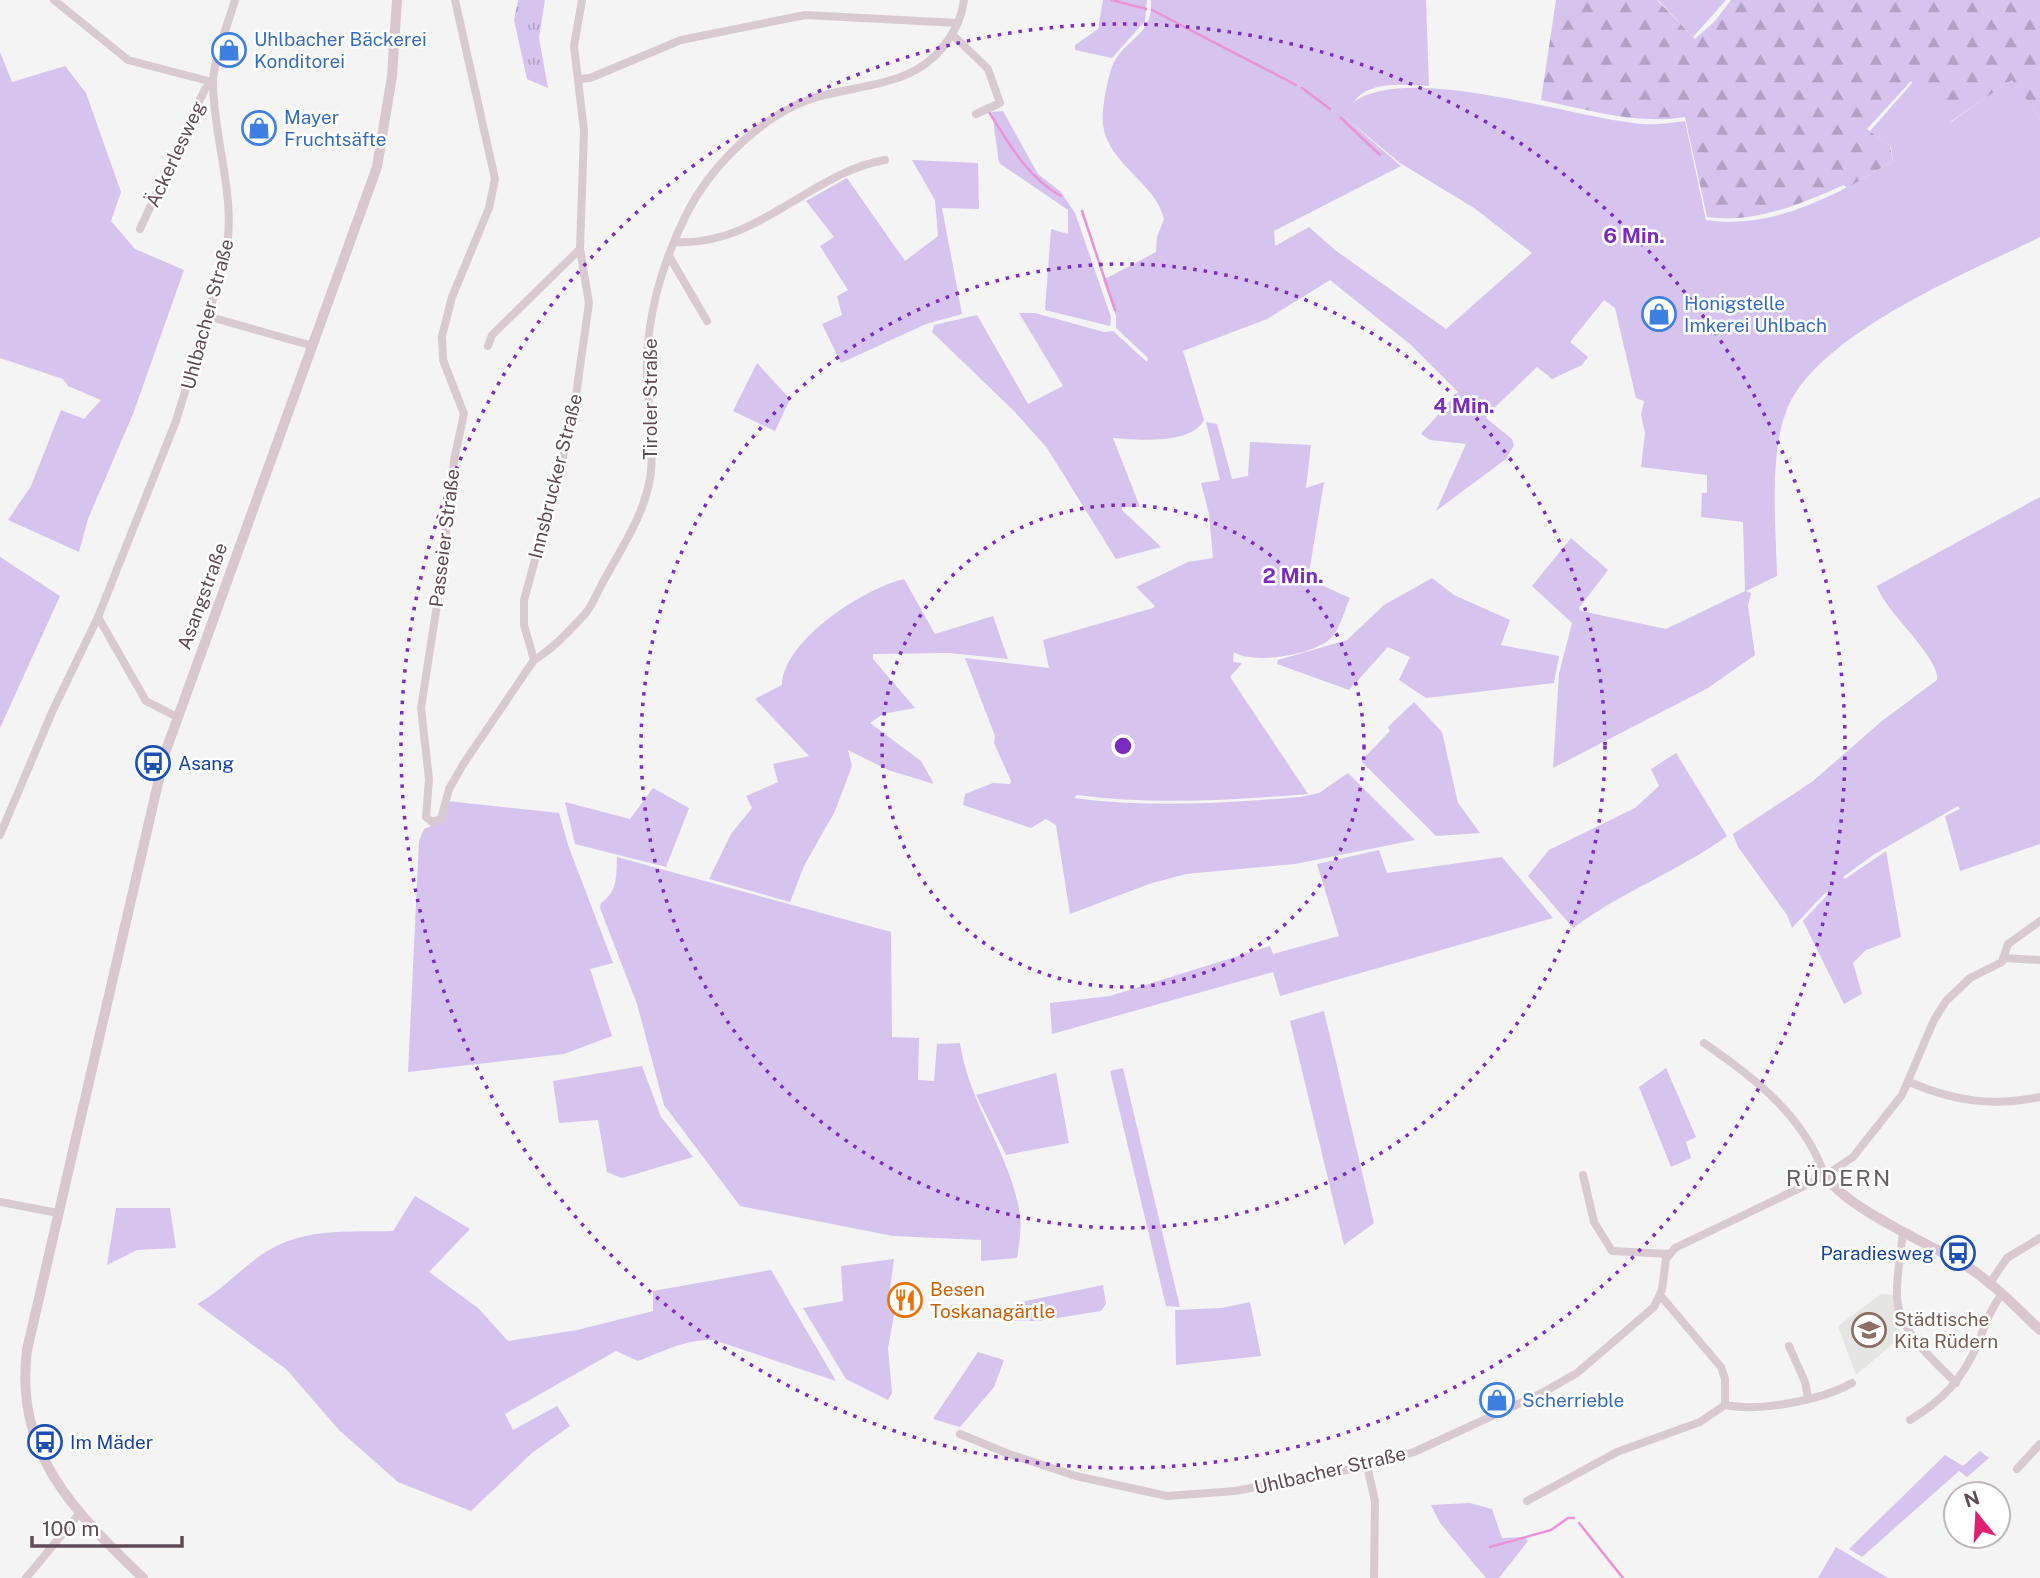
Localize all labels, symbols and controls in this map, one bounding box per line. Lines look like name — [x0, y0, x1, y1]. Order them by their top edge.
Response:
place label: Uhlbacher Bäckerei Konditorei — [254, 28, 427, 72]
shop icon: Uhlbacher Bäckerei Konditorei — [210, 31, 248, 69]
street label: Äckerlesweg — [141, 97, 209, 211]
place label: Mayer Fruchtsäfte — [284, 106, 387, 150]
shop icon: Mayer Fruchtsäfte — [240, 109, 278, 147]
text: 6 Min. — [1603, 223, 1665, 248]
street label: Uhlbacher Straße — [176, 236, 238, 392]
place label: Honigstelle Imkerei Uhlbach — [1684, 292, 1827, 336]
shop icon: Honigstelle Imkerei Uhlbach — [1640, 295, 1678, 333]
street label: Tiroler Straße — [639, 338, 661, 460]
street label: Innsbrucker Straße — [524, 391, 586, 561]
text: 4 Min. — [1433, 393, 1495, 418]
street label: Passeier Straße — [425, 468, 463, 608]
street label: Asangstraße — [172, 540, 232, 652]
text: 2 Min. — [1262, 563, 1324, 588]
centre of rings — [1111, 734, 1135, 758]
bus stop icon: Asang — [134, 744, 172, 782]
place label: Asang — [178, 752, 234, 774]
district label: RÜDERN — [1786, 1164, 1892, 1191]
bus stop icon: Paradiesweg — [1939, 1234, 1977, 1272]
place label: Paradiesweg — [1820, 1242, 1934, 1264]
place label: Besen Toskanagärtle — [930, 1278, 1055, 1322]
restaurant icon: Besen Toskanagärtle — [886, 1281, 924, 1319]
place label: Städtische Kita Rüdern — [1894, 1308, 1998, 1352]
school or university icon: Städtische Kita Rüdern — [1850, 1311, 1888, 1349]
shop icon: Scherrieble — [1478, 1381, 1516, 1419]
place label: Scherrieble — [1522, 1389, 1624, 1411]
bus stop icon: Im Mäder — [26, 1423, 64, 1461]
place label: Im Mäder — [70, 1431, 153, 1453]
street label: Uhlbacher Straße — [1252, 1442, 1408, 1498]
north arrow — [1942, 1480, 2012, 1550]
text: N — [1961, 1486, 1982, 1512]
scale bar — [32, 1504, 182, 1548]
text: 100 m — [42, 1516, 99, 1541]

